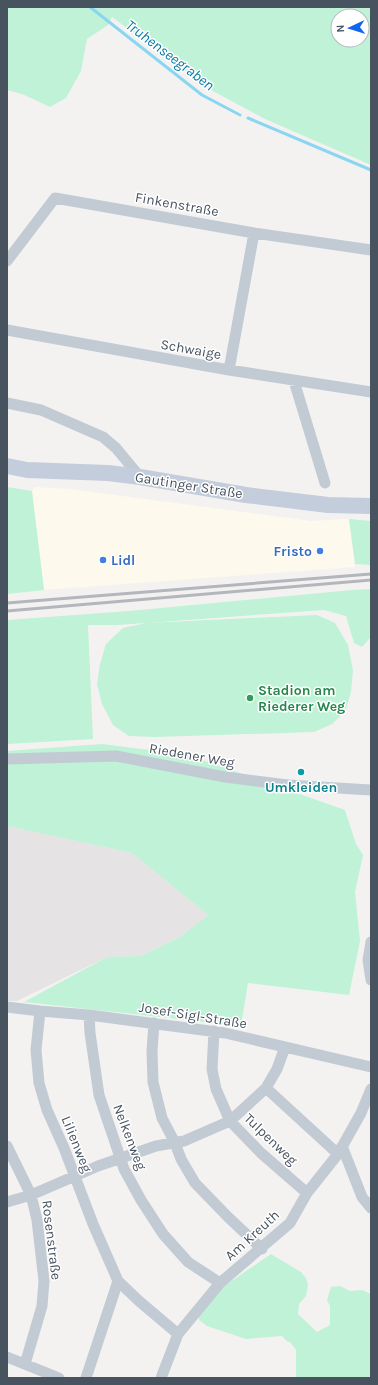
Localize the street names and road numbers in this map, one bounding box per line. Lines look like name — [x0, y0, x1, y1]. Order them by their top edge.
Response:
street label: Finkenstraße — [134, 189, 220, 220]
street label: Schwaige — [159, 336, 223, 363]
street label: Gautinger Straße — [134, 469, 244, 502]
street label: Riedener Weg — [148, 740, 236, 771]
street label: Josef-Sigl-Straße — [138, 999, 248, 1032]
street label: Nelkenweg — [109, 1102, 150, 1173]
street label: Tulpenweg — [240, 1110, 301, 1169]
street label: Lilienweg — [57, 1113, 96, 1175]
street label: Rosenstraße — [38, 1199, 65, 1281]
street label: Am Kreuth — [222, 1206, 283, 1264]

